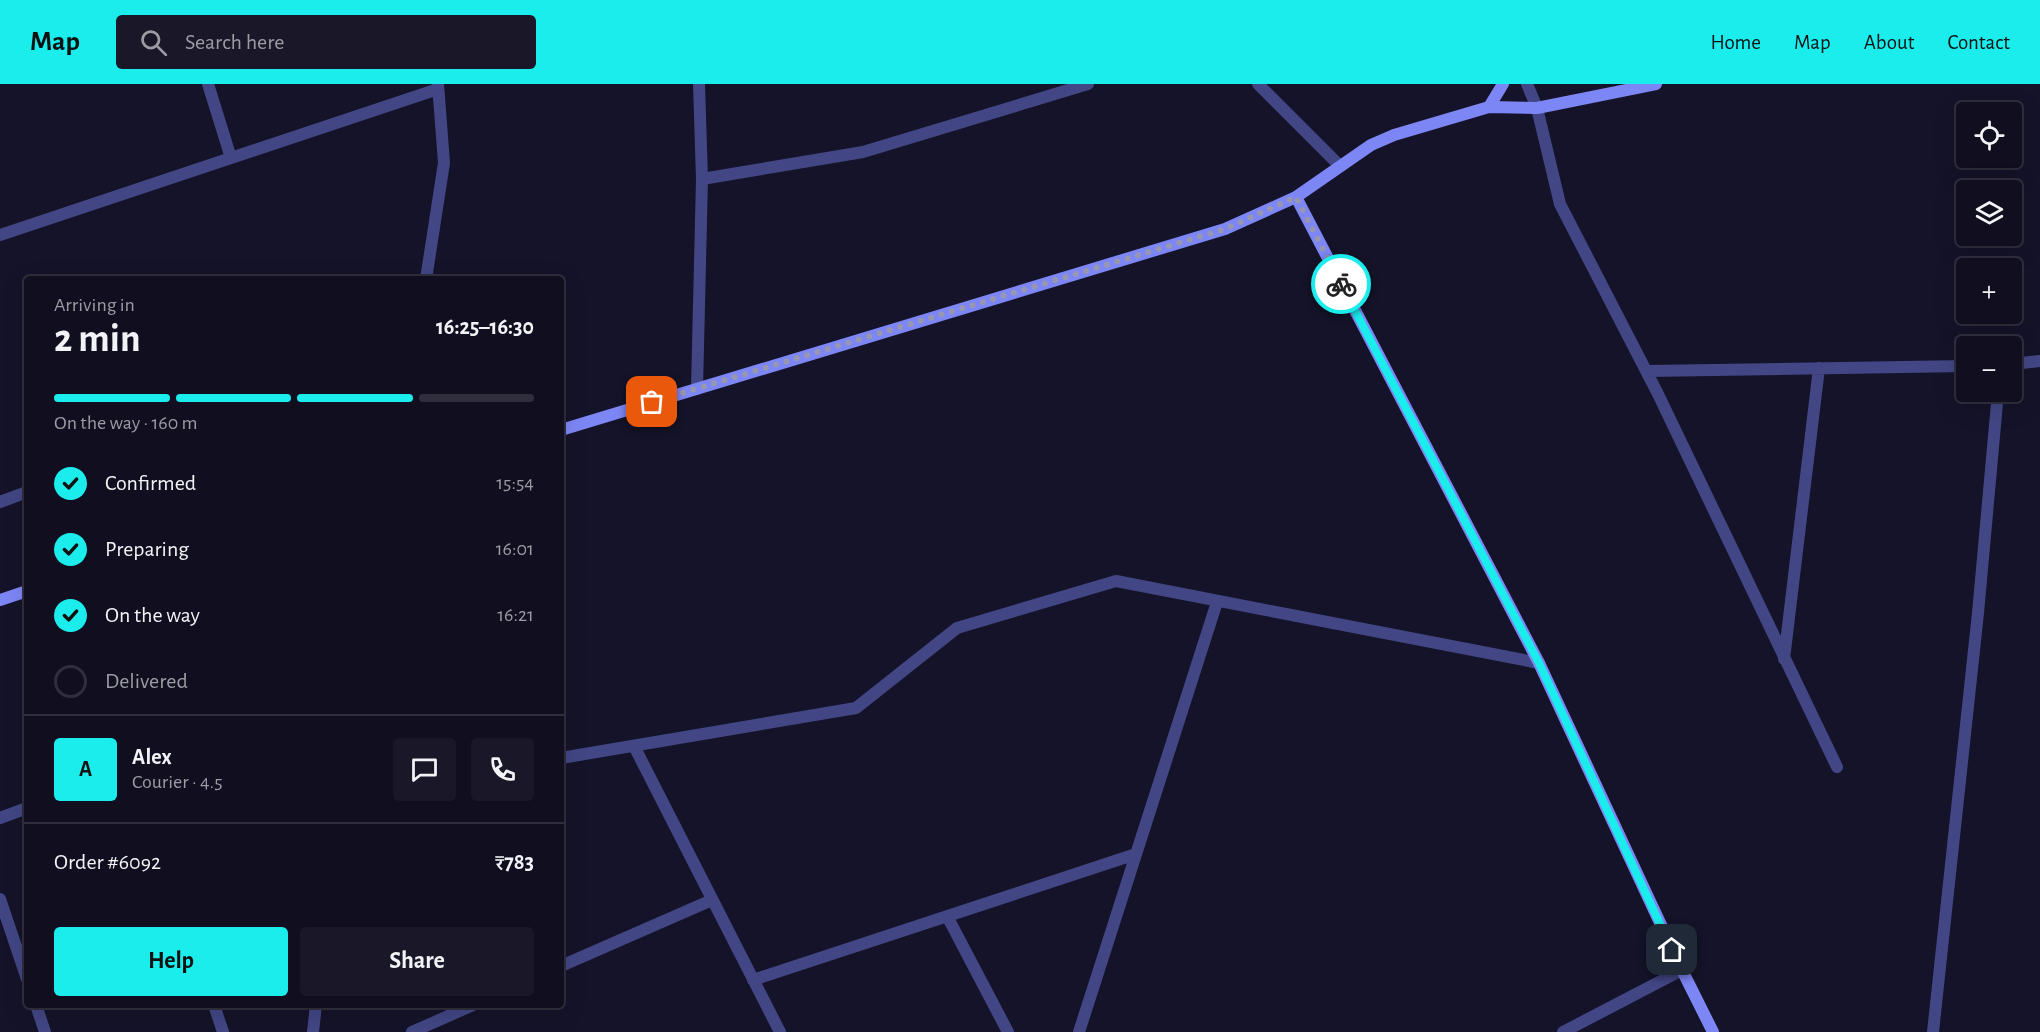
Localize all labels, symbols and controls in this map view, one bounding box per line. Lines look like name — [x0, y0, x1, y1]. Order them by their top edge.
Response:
search box — [116, 15, 536, 69]
icon: search — [137, 26, 170, 59]
text: Map — [30, 28, 80, 56]
text: Search here — [185, 31, 284, 53]
text: Home — [1710, 32, 1761, 53]
text: Map — [1794, 32, 1831, 53]
text: About — [1864, 32, 1914, 53]
text: Contact — [1947, 32, 2010, 53]
map controls — [1956, 102, 2022, 402]
button: locate — [1956, 102, 2022, 168]
button: layers — [1956, 180, 2022, 246]
courier — [1311, 254, 1371, 314]
button: + — [1956, 258, 2022, 324]
icon: bike — [1325, 268, 1358, 301]
text: Arriving in — [54, 295, 135, 315]
text: 16:25–16:30 — [436, 316, 534, 338]
text: 2 min — [54, 320, 141, 359]
button: − — [1956, 336, 2022, 402]
pin — [626, 376, 677, 427]
icon: bag — [635, 385, 668, 418]
text: On the way · 160 m — [54, 413, 198, 433]
icon: check — [54, 467, 87, 500]
text: Confirmed — [105, 472, 196, 494]
text: 15:54 — [496, 473, 534, 493]
icon: check — [54, 533, 87, 566]
text: Preparing — [105, 538, 189, 560]
text: 16:01 — [496, 539, 534, 559]
icon: check — [54, 599, 87, 632]
text: On the way — [105, 604, 200, 626]
text: 16:21 — [497, 605, 534, 625]
text: Delivered — [105, 670, 188, 692]
button: chat — [393, 738, 456, 801]
button: phone — [471, 738, 534, 801]
text: Alex — [132, 746, 172, 768]
text: A — [79, 758, 92, 780]
text: Courier · 4.5 — [132, 772, 223, 792]
text: Order #6092 — [54, 851, 161, 873]
text: ₹783 — [495, 851, 534, 873]
pin — [1646, 924, 1697, 975]
button: Help — [54, 927, 288, 996]
button: Share — [300, 927, 534, 996]
icon: home — [1655, 933, 1688, 966]

